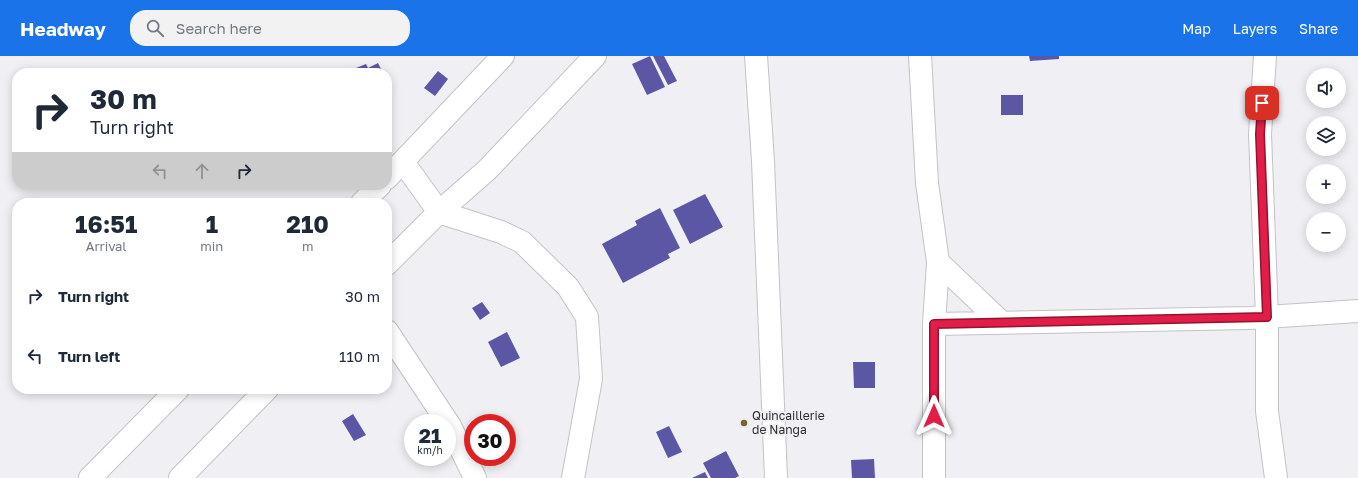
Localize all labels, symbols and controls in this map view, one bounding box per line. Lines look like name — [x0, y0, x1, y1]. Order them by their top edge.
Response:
search box — [130, 10, 410, 46]
text: Headway — [20, 17, 106, 40]
icon: search — [144, 17, 166, 39]
text: Search here — [176, 19, 262, 37]
text: Map — [1182, 20, 1211, 37]
text: Layers — [1233, 20, 1277, 37]
text: Share — [1299, 20, 1338, 37]
map controls — [1306, 68, 1346, 252]
button: sound — [1306, 68, 1346, 108]
text: 30 m — [90, 82, 157, 115]
icon: right — [24, 84, 76, 136]
pin — [1245, 86, 1279, 120]
icon: arrive — [1251, 92, 1273, 114]
text: Turn right — [90, 116, 174, 138]
button: layers — [1306, 116, 1346, 156]
icon: left — [149, 160, 171, 182]
icon: ahead — [191, 160, 213, 182]
icon: right — [233, 160, 255, 182]
button: + — [1306, 164, 1346, 204]
text: 16:51 — [75, 209, 137, 238]
text: 1 — [206, 209, 218, 238]
text: 210 — [286, 209, 329, 238]
button: − — [1306, 212, 1346, 252]
text: Arrival — [86, 238, 127, 254]
text: min — [200, 238, 223, 254]
text: m — [302, 238, 313, 254]
icon: right — [24, 285, 46, 307]
text: Turn right — [58, 287, 129, 305]
text: 30 m — [345, 287, 380, 305]
icon: left — [24, 345, 46, 367]
text: Turn left — [58, 347, 120, 365]
text: 110 m — [339, 347, 380, 365]
position arrow — [913, 395, 955, 437]
place label: Quincaillerie de Nanga — [752, 408, 825, 437]
speed limit sign: 30 — [464, 414, 516, 466]
marker: Quincaillerie de Nanga — [739, 418, 749, 428]
text: 21 — [419, 423, 441, 447]
text: km/h — [417, 444, 443, 456]

